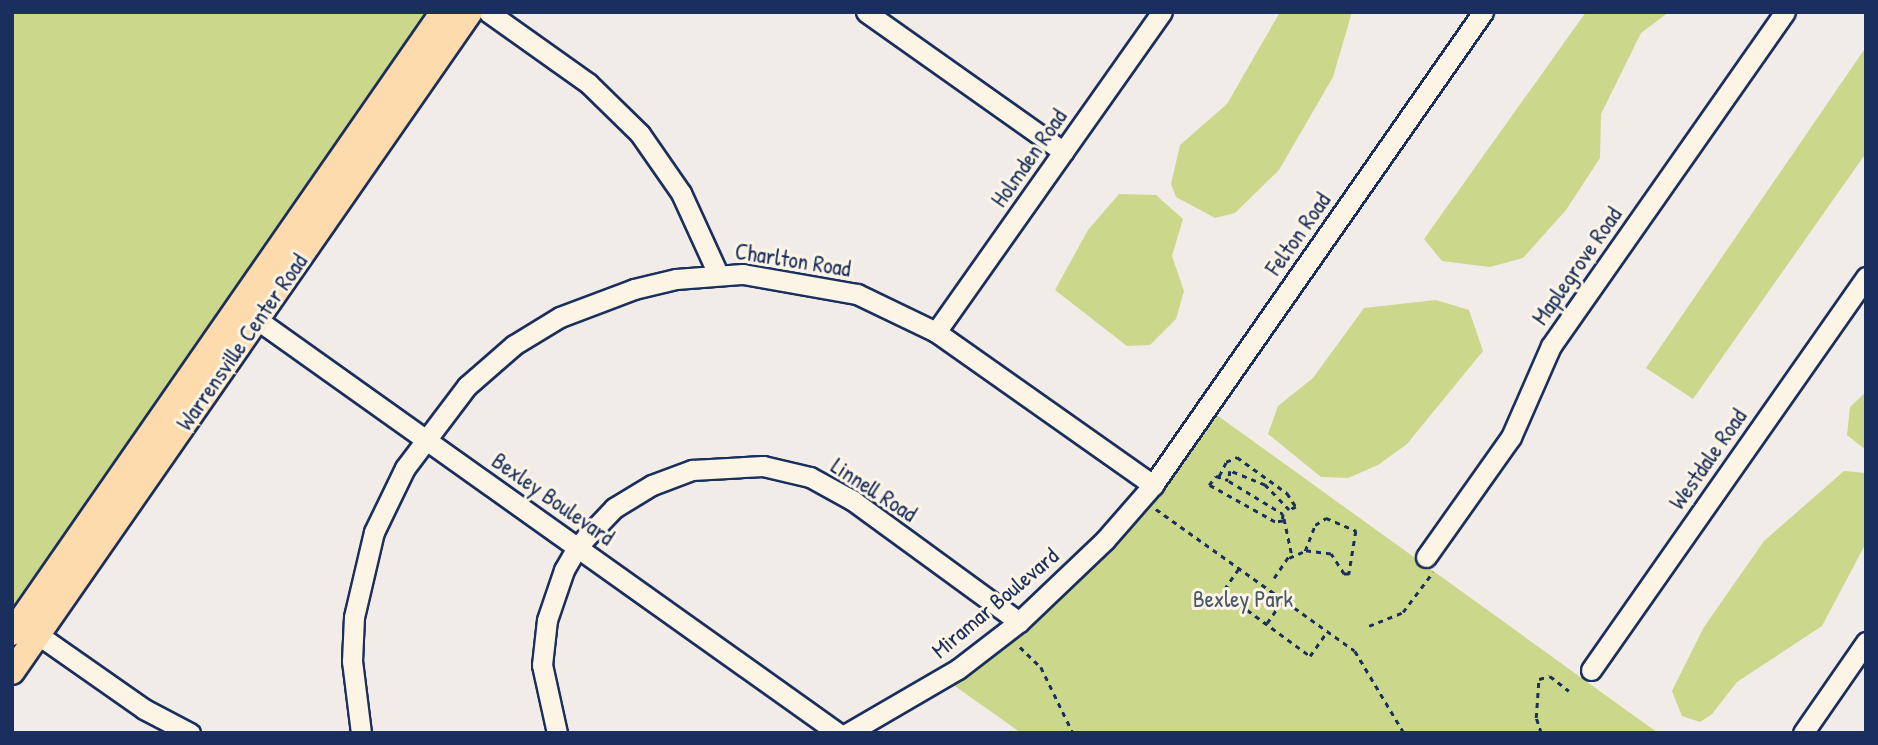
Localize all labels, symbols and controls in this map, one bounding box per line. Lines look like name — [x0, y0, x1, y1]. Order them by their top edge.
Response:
street label: Holmden Road — [985, 104, 1073, 212]
street label: Felton Road — [1260, 187, 1336, 281]
street label: Maplegrove Road — [1526, 202, 1628, 330]
street label: Charlton Road — [733, 237, 853, 283]
street label: Warrensville Center Road — [171, 248, 313, 436]
street label: Westdale Road — [1663, 403, 1753, 515]
street label: Bexley Boulevard — [487, 447, 619, 551]
street label: Linnell Road — [826, 452, 922, 528]
street label: Miramar Boulevard — [926, 542, 1064, 664]
park label: Bexley Park — [1193, 585, 1293, 613]

